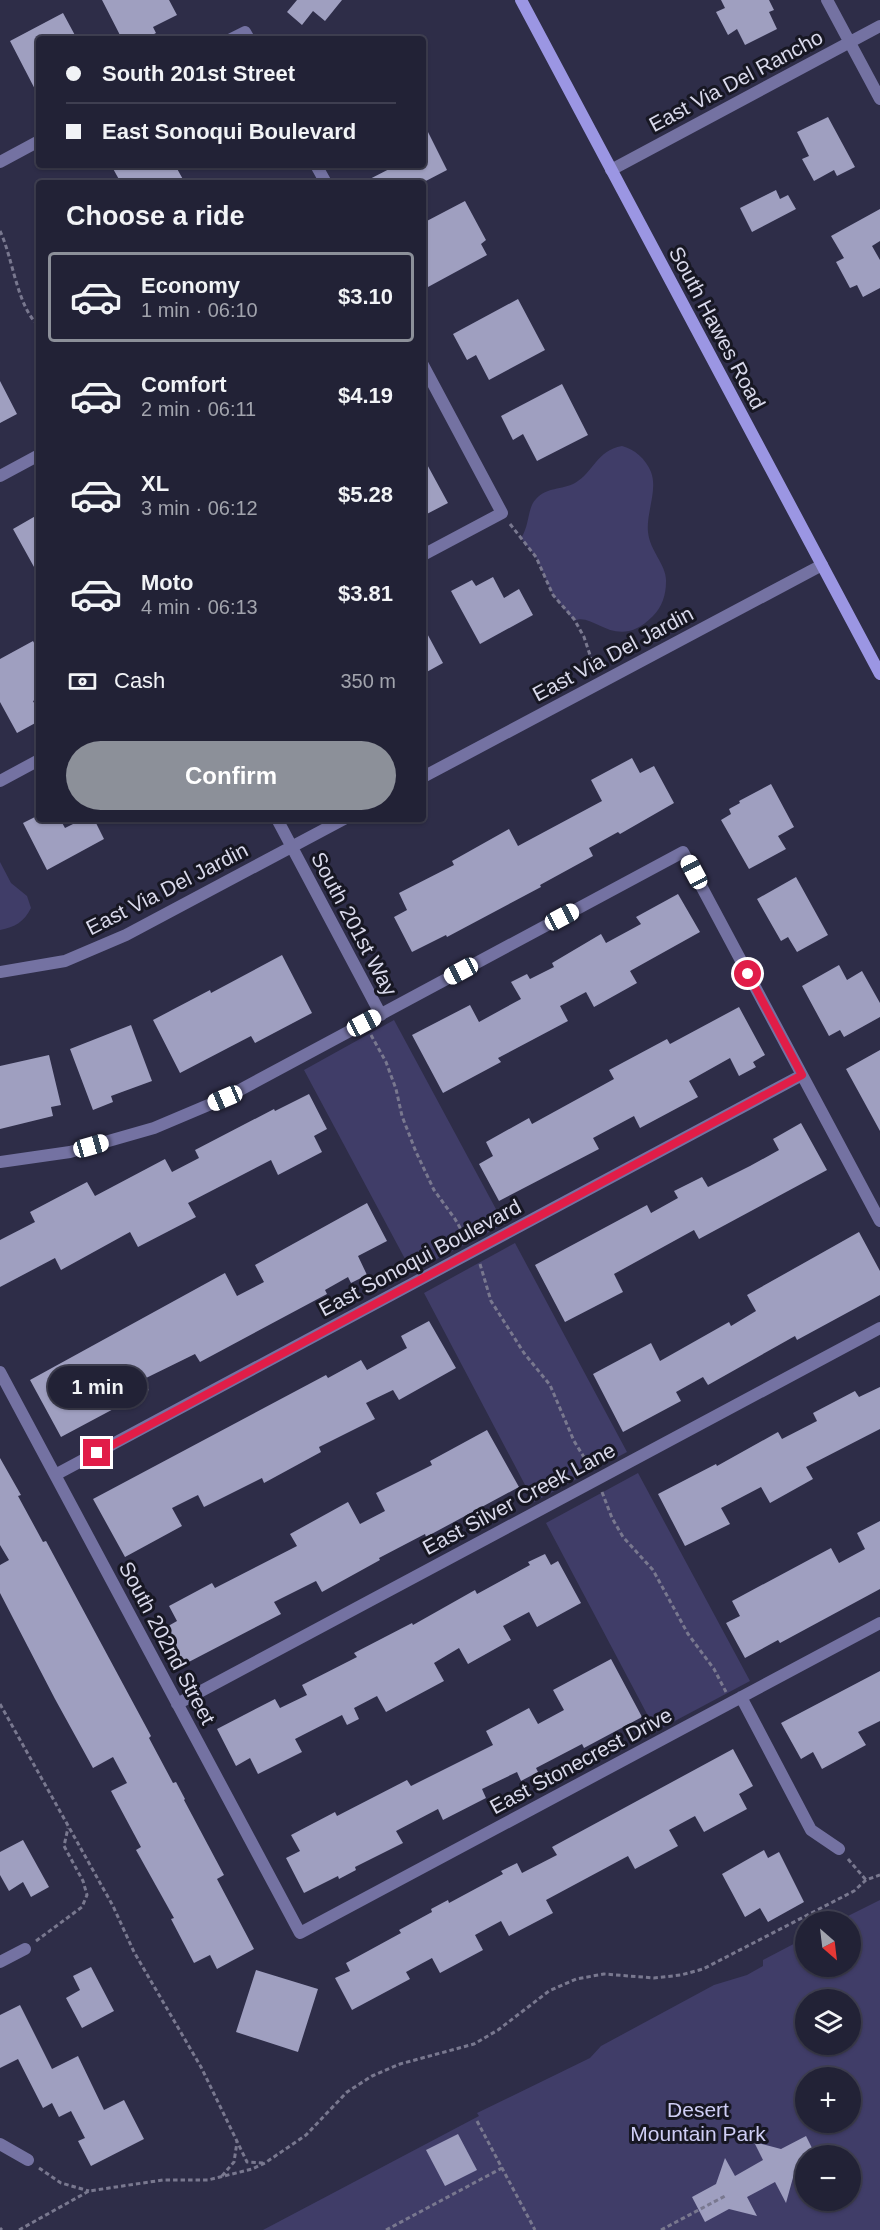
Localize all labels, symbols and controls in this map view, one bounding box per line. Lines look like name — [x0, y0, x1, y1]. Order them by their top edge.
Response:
street label: East Via Del Rancho — [645, 25, 827, 136]
text: South 201st Street — [102, 61, 295, 86]
text: East Sonoqui Boulevard — [102, 119, 356, 144]
text: Choose a ride — [66, 201, 245, 231]
street label: South Hawes Road — [665, 242, 770, 413]
icon: car — [69, 270, 123, 324]
text: Economy — [141, 273, 240, 298]
text: $3.10 — [338, 284, 393, 309]
text: 1 min · 06:10 — [141, 299, 258, 321]
icon: car — [69, 369, 123, 423]
text: Comfort — [141, 372, 227, 397]
text: $4.19 — [338, 383, 393, 408]
text: 2 min · 06:11 — [141, 398, 256, 420]
icon: car — [69, 468, 123, 522]
text: XL — [141, 471, 169, 496]
text: $5.28 — [338, 482, 393, 507]
text: 3 min · 06:12 — [141, 497, 258, 519]
icon: car — [69, 567, 123, 621]
text: Moto — [141, 570, 194, 595]
text: $3.81 — [338, 581, 393, 606]
text: 4 min · 06:13 — [141, 596, 258, 618]
street label: East Via Del Jardin — [529, 602, 697, 706]
icon: cash — [66, 665, 99, 698]
text: Cash — [114, 668, 165, 693]
text: 350 m — [340, 670, 396, 692]
button: Confirm — [66, 741, 396, 810]
street label: East Via Del Jardin — [82, 838, 251, 939]
street label: South 201st Way — [307, 848, 402, 1000]
car — [678, 852, 710, 892]
car — [542, 901, 582, 933]
car — [441, 955, 481, 987]
route start — [734, 960, 761, 987]
car — [344, 1007, 384, 1039]
car — [205, 1083, 245, 1113]
car — [71, 1132, 111, 1160]
street label: East Sonoqui Boulevard — [315, 1195, 525, 1321]
callout: 1 min — [48, 1366, 146, 1408]
text: 1 min — [71, 1376, 124, 1398]
street label: East Silver Creek Lane — [419, 1438, 619, 1559]
route end — [83, 1439, 110, 1466]
street label: South 202nd Street — [115, 1557, 220, 1728]
street label: East Stonecrest Drive — [486, 1703, 676, 1818]
north arrow — [795, 1911, 861, 1977]
map controls — [795, 1911, 861, 2211]
button: layers — [795, 1989, 861, 2055]
button: + — [795, 2067, 861, 2133]
park label: Desert Mountain Park — [630, 2098, 766, 2145]
button: − — [795, 2145, 861, 2211]

